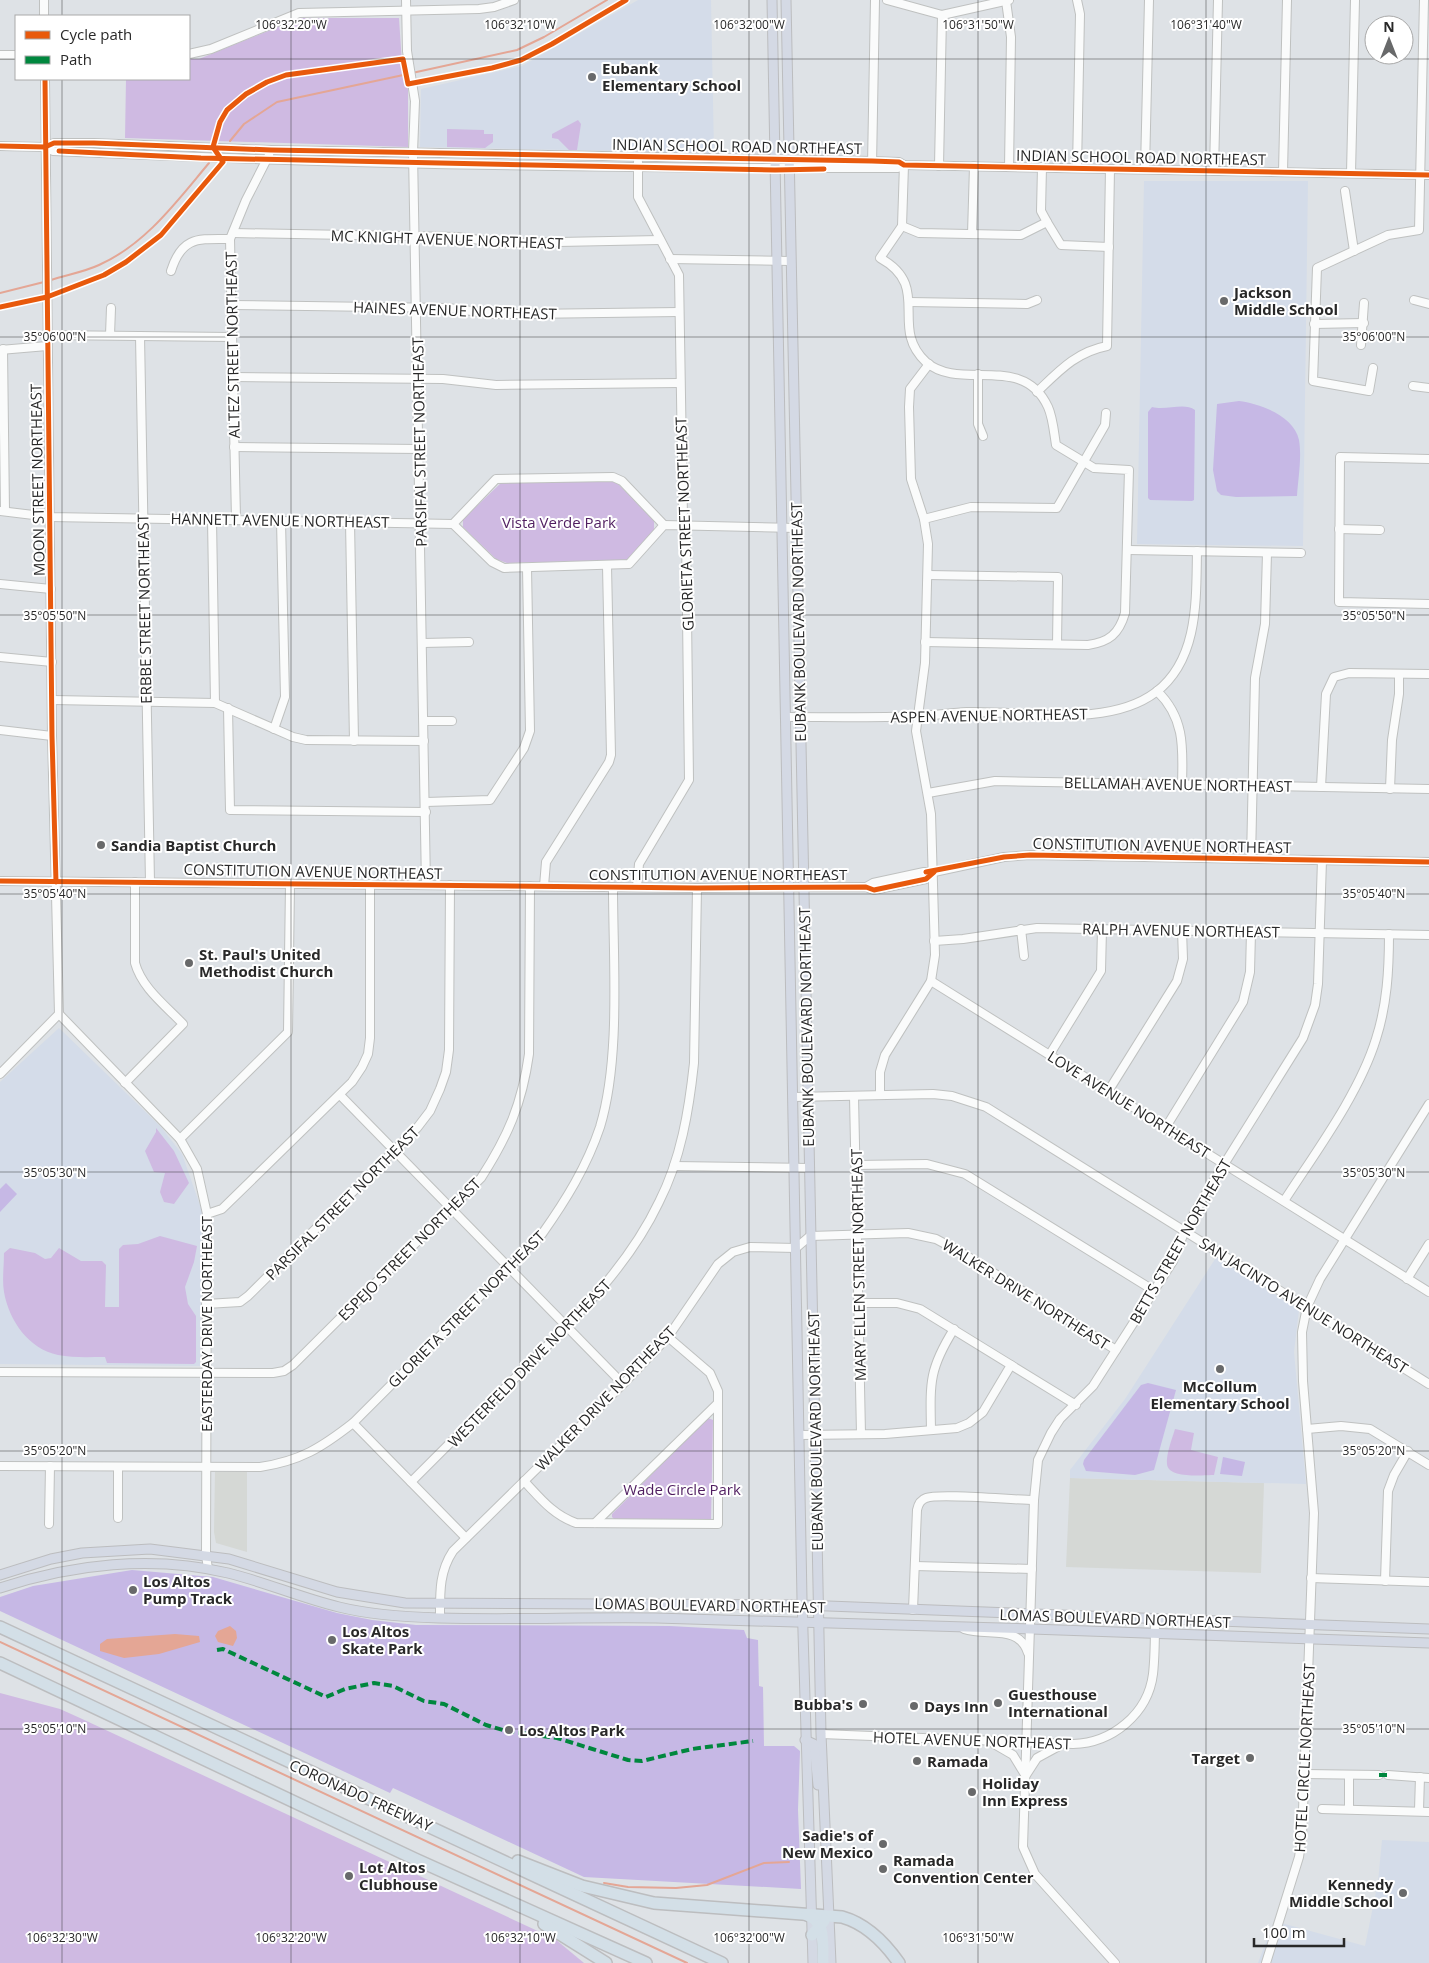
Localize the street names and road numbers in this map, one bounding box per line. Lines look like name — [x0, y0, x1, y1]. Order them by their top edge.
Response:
street label: INDIAN SCHOOL ROAD NORTHEAST — [612, 134, 863, 158]
street label: INDIAN SCHOOL ROAD NORTHEAST — [1016, 145, 1267, 169]
street label: MC KNIGHT AVENUE NORTHEAST — [330, 225, 564, 253]
street label: ALTEZ STREET NORTHEAST — [220, 251, 244, 439]
street label: HAINES AVENUE NORTHEAST — [353, 296, 558, 324]
street label: PARSIFAL STREET NORTHEAST — [407, 336, 431, 547]
street label: MOON STREET NORTHEAST — [25, 383, 49, 576]
street label: GLORIETA STREET NORTHEAST — [670, 416, 698, 631]
street label: EUBANK BOULEVARD NORTHEAST — [786, 501, 810, 742]
street label: HANNETT AVENUE NORTHEAST — [170, 508, 390, 532]
street label: ERBBE STREET NORTHEAST — [132, 513, 156, 704]
street label: ASPEN AVENUE NORTHEAST — [890, 703, 1089, 727]
street label: BELLAMAH AVENUE NORTHEAST — [1064, 772, 1293, 796]
street label: CONSTITUTION AVENUE NORTHEAST — [1033, 833, 1292, 857]
street label: CONSTITUTION AVENUE NORTHEAST — [184, 859, 443, 883]
street label: CONSTITUTION AVENUE NORTHEAST — [589, 864, 848, 884]
street label: EUBANK BOULEVARD NORTHEAST — [794, 906, 818, 1147]
street label: RALPH AVENUE NORTHEAST — [1082, 918, 1281, 942]
street label: LOVE AVENUE NORTHEAST — [1044, 1046, 1215, 1163]
street label: PARSIFAL STREET NORTHEAST — [261, 1121, 424, 1284]
street label: MARY ELLEN STREET NORTHEAST — [846, 1148, 870, 1381]
street label: BETTS STREET NORTHEAST — [1125, 1154, 1236, 1327]
street label: ESPEJO STREET NORTHEAST — [333, 1173, 485, 1325]
street label: EASTERDAY DRIVE NORTHEAST — [196, 1215, 216, 1432]
street label: GLORIETA STREET NORTHEAST — [383, 1226, 549, 1392]
street label: SAN JACINTO AVENUE NORTHEAST — [1196, 1232, 1413, 1378]
street label: WALKER DRIVE NORTHEAST — [939, 1234, 1114, 1354]
street label: WESTERFELD DRIVE NORTHEAST — [443, 1274, 615, 1451]
street label: EUBANK BOULEVARD NORTHEAST — [803, 1310, 827, 1551]
street label: WALKER DRIVE NORTHEAST — [531, 1321, 680, 1474]
street label: LOMAS BOULEVARD NORTHEAST — [594, 1593, 827, 1617]
street label: LOMAS BOULEVARD NORTHEAST — [999, 1604, 1232, 1632]
street label: HOTEL CIRCLE NORTHEAST — [1289, 1662, 1319, 1853]
street label: HOTEL AVENUE NORTHEAST — [873, 1727, 1072, 1753]
street label: CORONADO FREEWAY — [286, 1754, 436, 1836]

